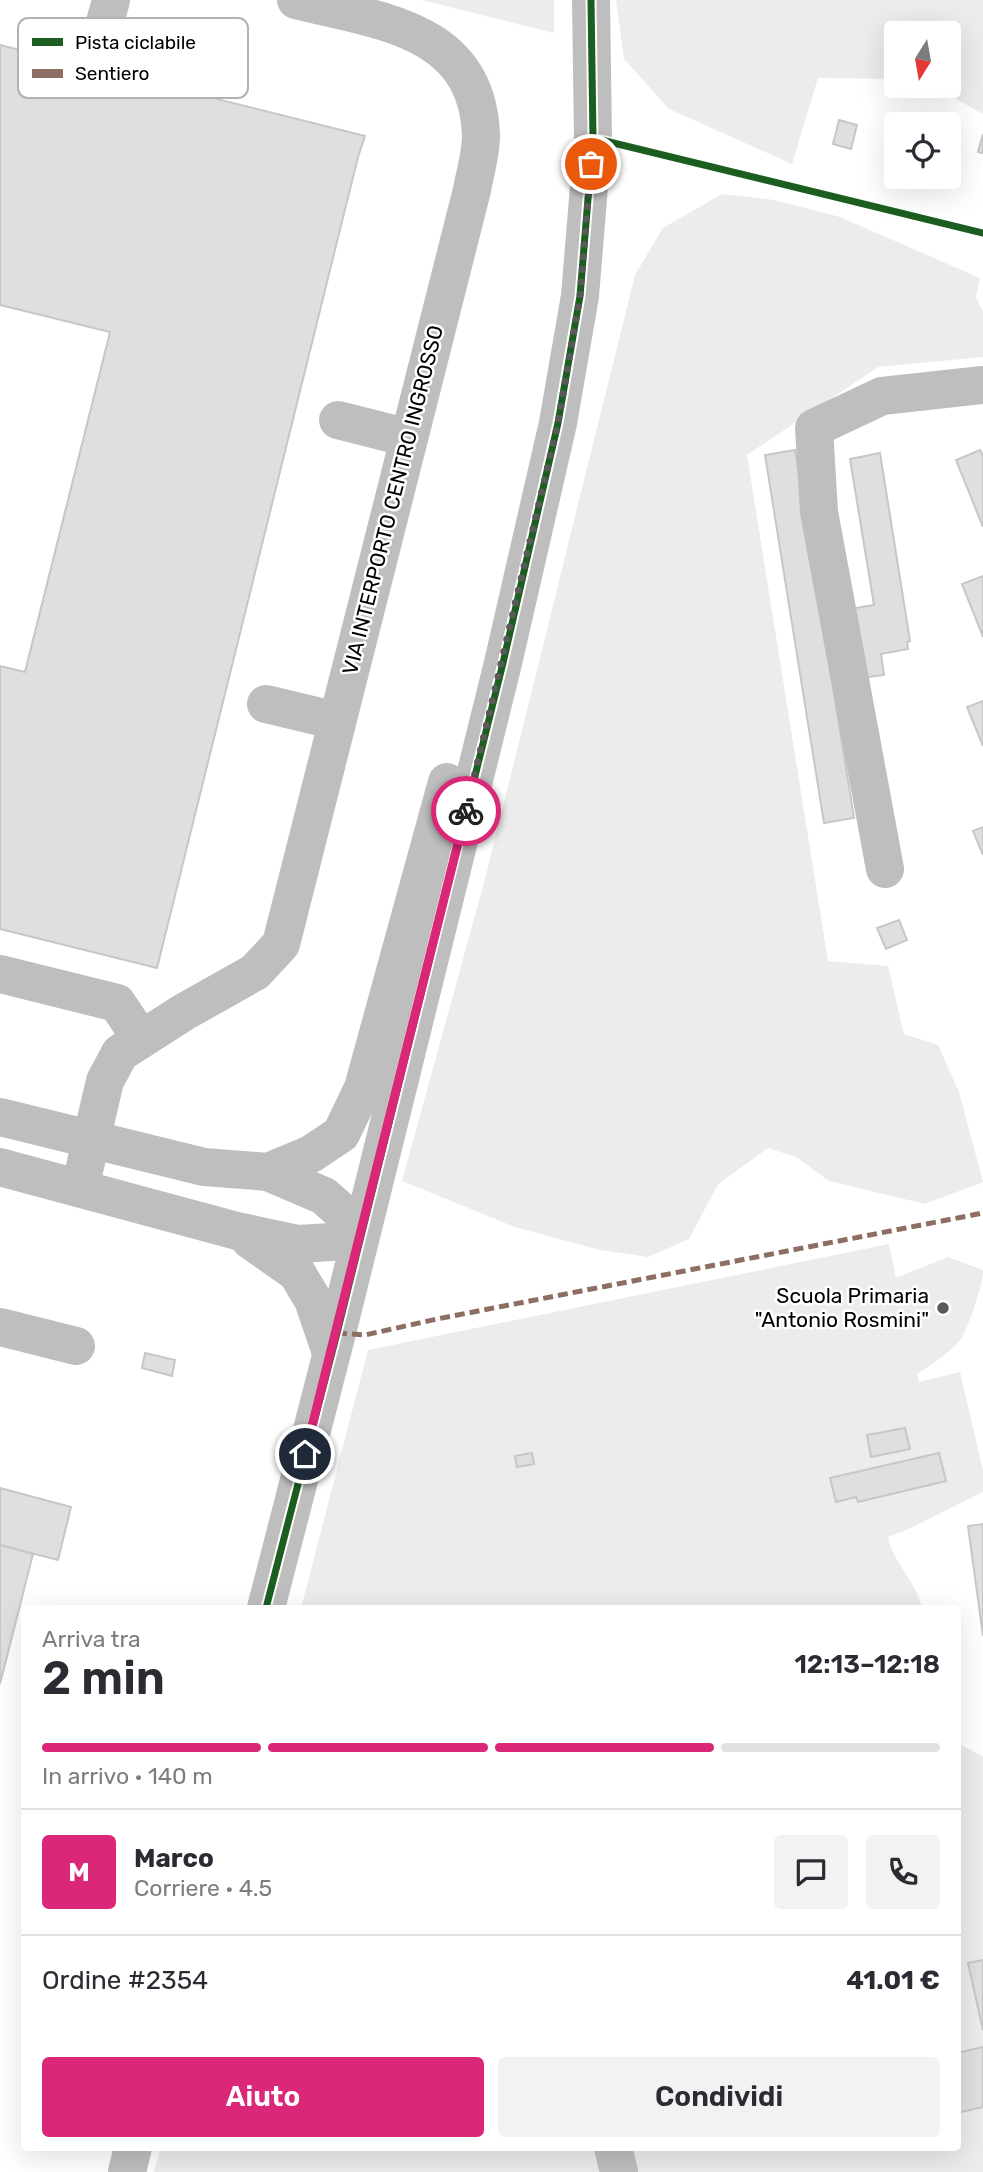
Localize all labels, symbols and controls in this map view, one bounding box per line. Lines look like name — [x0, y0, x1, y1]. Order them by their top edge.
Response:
legend — [18, 18, 248, 98]
north arrow — [884, 21, 961, 98]
map controls — [884, 21, 961, 189]
text: Pista ciclabile — [75, 31, 196, 54]
text: Sentiero — [75, 62, 149, 85]
button: locate — [884, 112, 961, 189]
pin — [561, 134, 621, 194]
icon: bag — [572, 145, 610, 183]
street label: VIA INTERPORTO CENTRO INGROSSO — [337, 323, 448, 677]
courier — [431, 776, 501, 846]
icon: bike — [447, 792, 485, 830]
place label: Scuola Primaria "Antonio Rosmini" — [755, 1283, 929, 1332]
marker: Scuola Primaria "Antonio Rosmini" — [935, 1300, 951, 1316]
pin — [275, 1424, 335, 1484]
icon: home — [286, 1435, 324, 1473]
text: Arriva tra — [42, 1625, 141, 1653]
text: 12:13–12:18 — [794, 1649, 940, 1680]
text: 2 min — [42, 1651, 165, 1706]
text: In arrivo · 140 m — [42, 1762, 213, 1790]
button: chat — [774, 1835, 848, 1909]
button: phone — [866, 1835, 940, 1909]
text: Marco — [134, 1843, 214, 1874]
text: M — [68, 1857, 90, 1888]
text: Corriere · 4.5 — [134, 1874, 272, 1902]
text: Ordine #2354 — [42, 1965, 208, 1996]
text: 41.01 € — [846, 1965, 940, 1996]
button: Aiuto — [42, 2057, 484, 2137]
button: Condividi — [498, 2057, 940, 2137]

